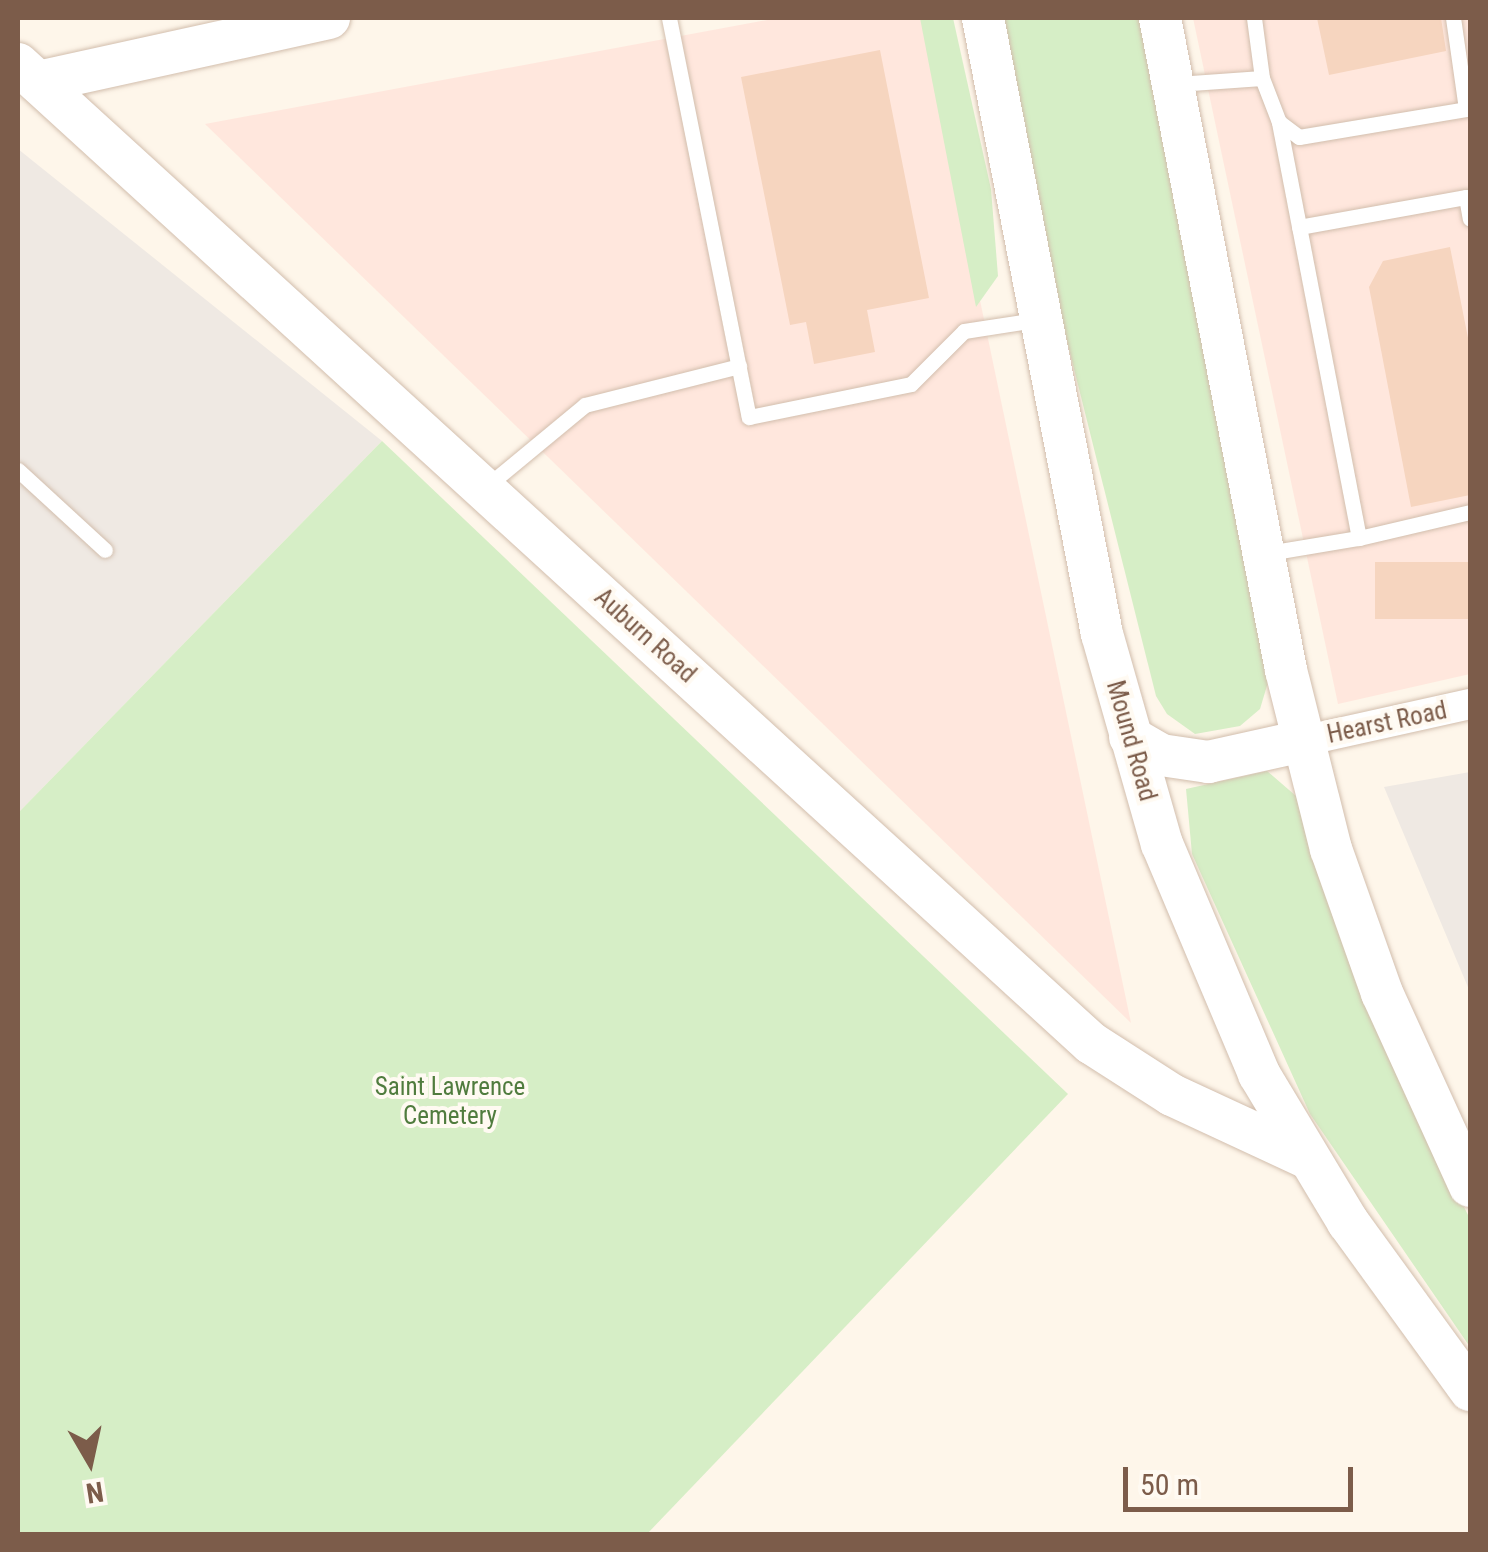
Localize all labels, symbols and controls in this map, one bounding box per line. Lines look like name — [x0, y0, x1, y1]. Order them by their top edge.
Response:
street label: Auburn Road — [588, 583, 702, 689]
street label: Mound Road — [1099, 677, 1163, 805]
street label: Hearst Road — [1324, 696, 1450, 750]
park label: Saint Lawrence Cemetery — [375, 1073, 525, 1132]
north arrow — [40, 1412, 140, 1512]
scale bar — [1128, 1447, 1358, 1509]
text: 50 m — [1140, 1467, 1199, 1502]
text: N — [84, 1474, 106, 1510]

